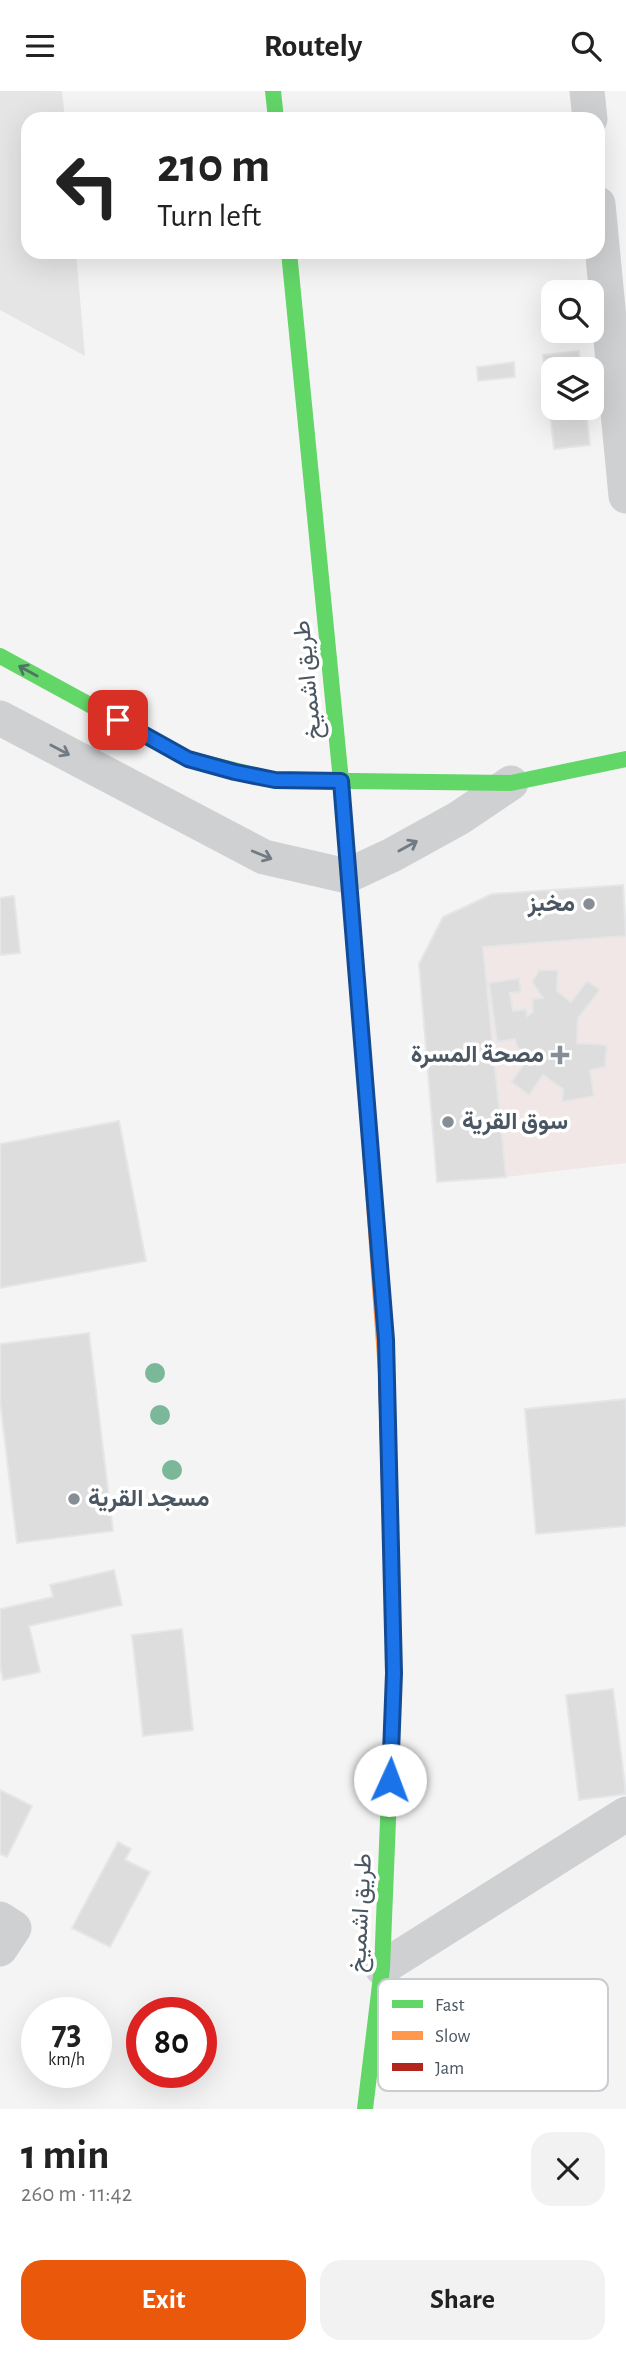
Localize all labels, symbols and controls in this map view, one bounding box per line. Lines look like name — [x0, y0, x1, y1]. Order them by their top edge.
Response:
icon: menu — [21, 27, 59, 65]
icon: search — [567, 27, 605, 65]
text: Routely — [264, 30, 362, 62]
icon: left — [42, 140, 133, 231]
text: 210 m — [157, 142, 270, 191]
text: Turn left — [157, 200, 261, 232]
map controls — [541, 280, 604, 420]
button: search — [541, 280, 604, 343]
button: layers — [541, 357, 604, 420]
street label: طريق اشميخ — [290, 619, 330, 741]
one-way arrow — [18, 664, 39, 677]
pin — [88, 690, 148, 750]
icon: arrive — [99, 701, 137, 739]
one-way arrow — [49, 744, 70, 757]
one-way arrow — [398, 839, 418, 853]
one-way arrow — [251, 849, 272, 862]
place label: مخبز — [527, 892, 575, 918]
marker: مخبز — [581, 896, 597, 912]
place label: مصحة المسرة — [411, 1043, 544, 1069]
marker: مصحة المسرة — [550, 1045, 570, 1065]
place label: سوق القرية — [462, 1110, 568, 1136]
marker: سوق القرية — [440, 1114, 456, 1130]
place label: مسجد القرية — [88, 1487, 210, 1513]
marker: مسجد القرية — [66, 1491, 82, 1507]
position arrow — [353, 1743, 427, 1817]
street label: طريق اشميخ — [346, 1853, 380, 1974]
legend — [378, 1979, 608, 2091]
text: Fast — [435, 1996, 465, 2015]
speed limit sign: 80 — [126, 1997, 217, 2088]
text: 73 — [51, 2016, 82, 2051]
text: Slow — [435, 2027, 471, 2046]
text: km/h — [48, 2051, 85, 2069]
text: Jam — [435, 2059, 464, 2078]
button: close — [531, 2132, 605, 2206]
text: 1 min — [21, 2134, 110, 2176]
text: 260 m · 11:42 — [21, 2183, 132, 2206]
button: Exit — [21, 2260, 306, 2340]
button: Share — [320, 2260, 605, 2340]

